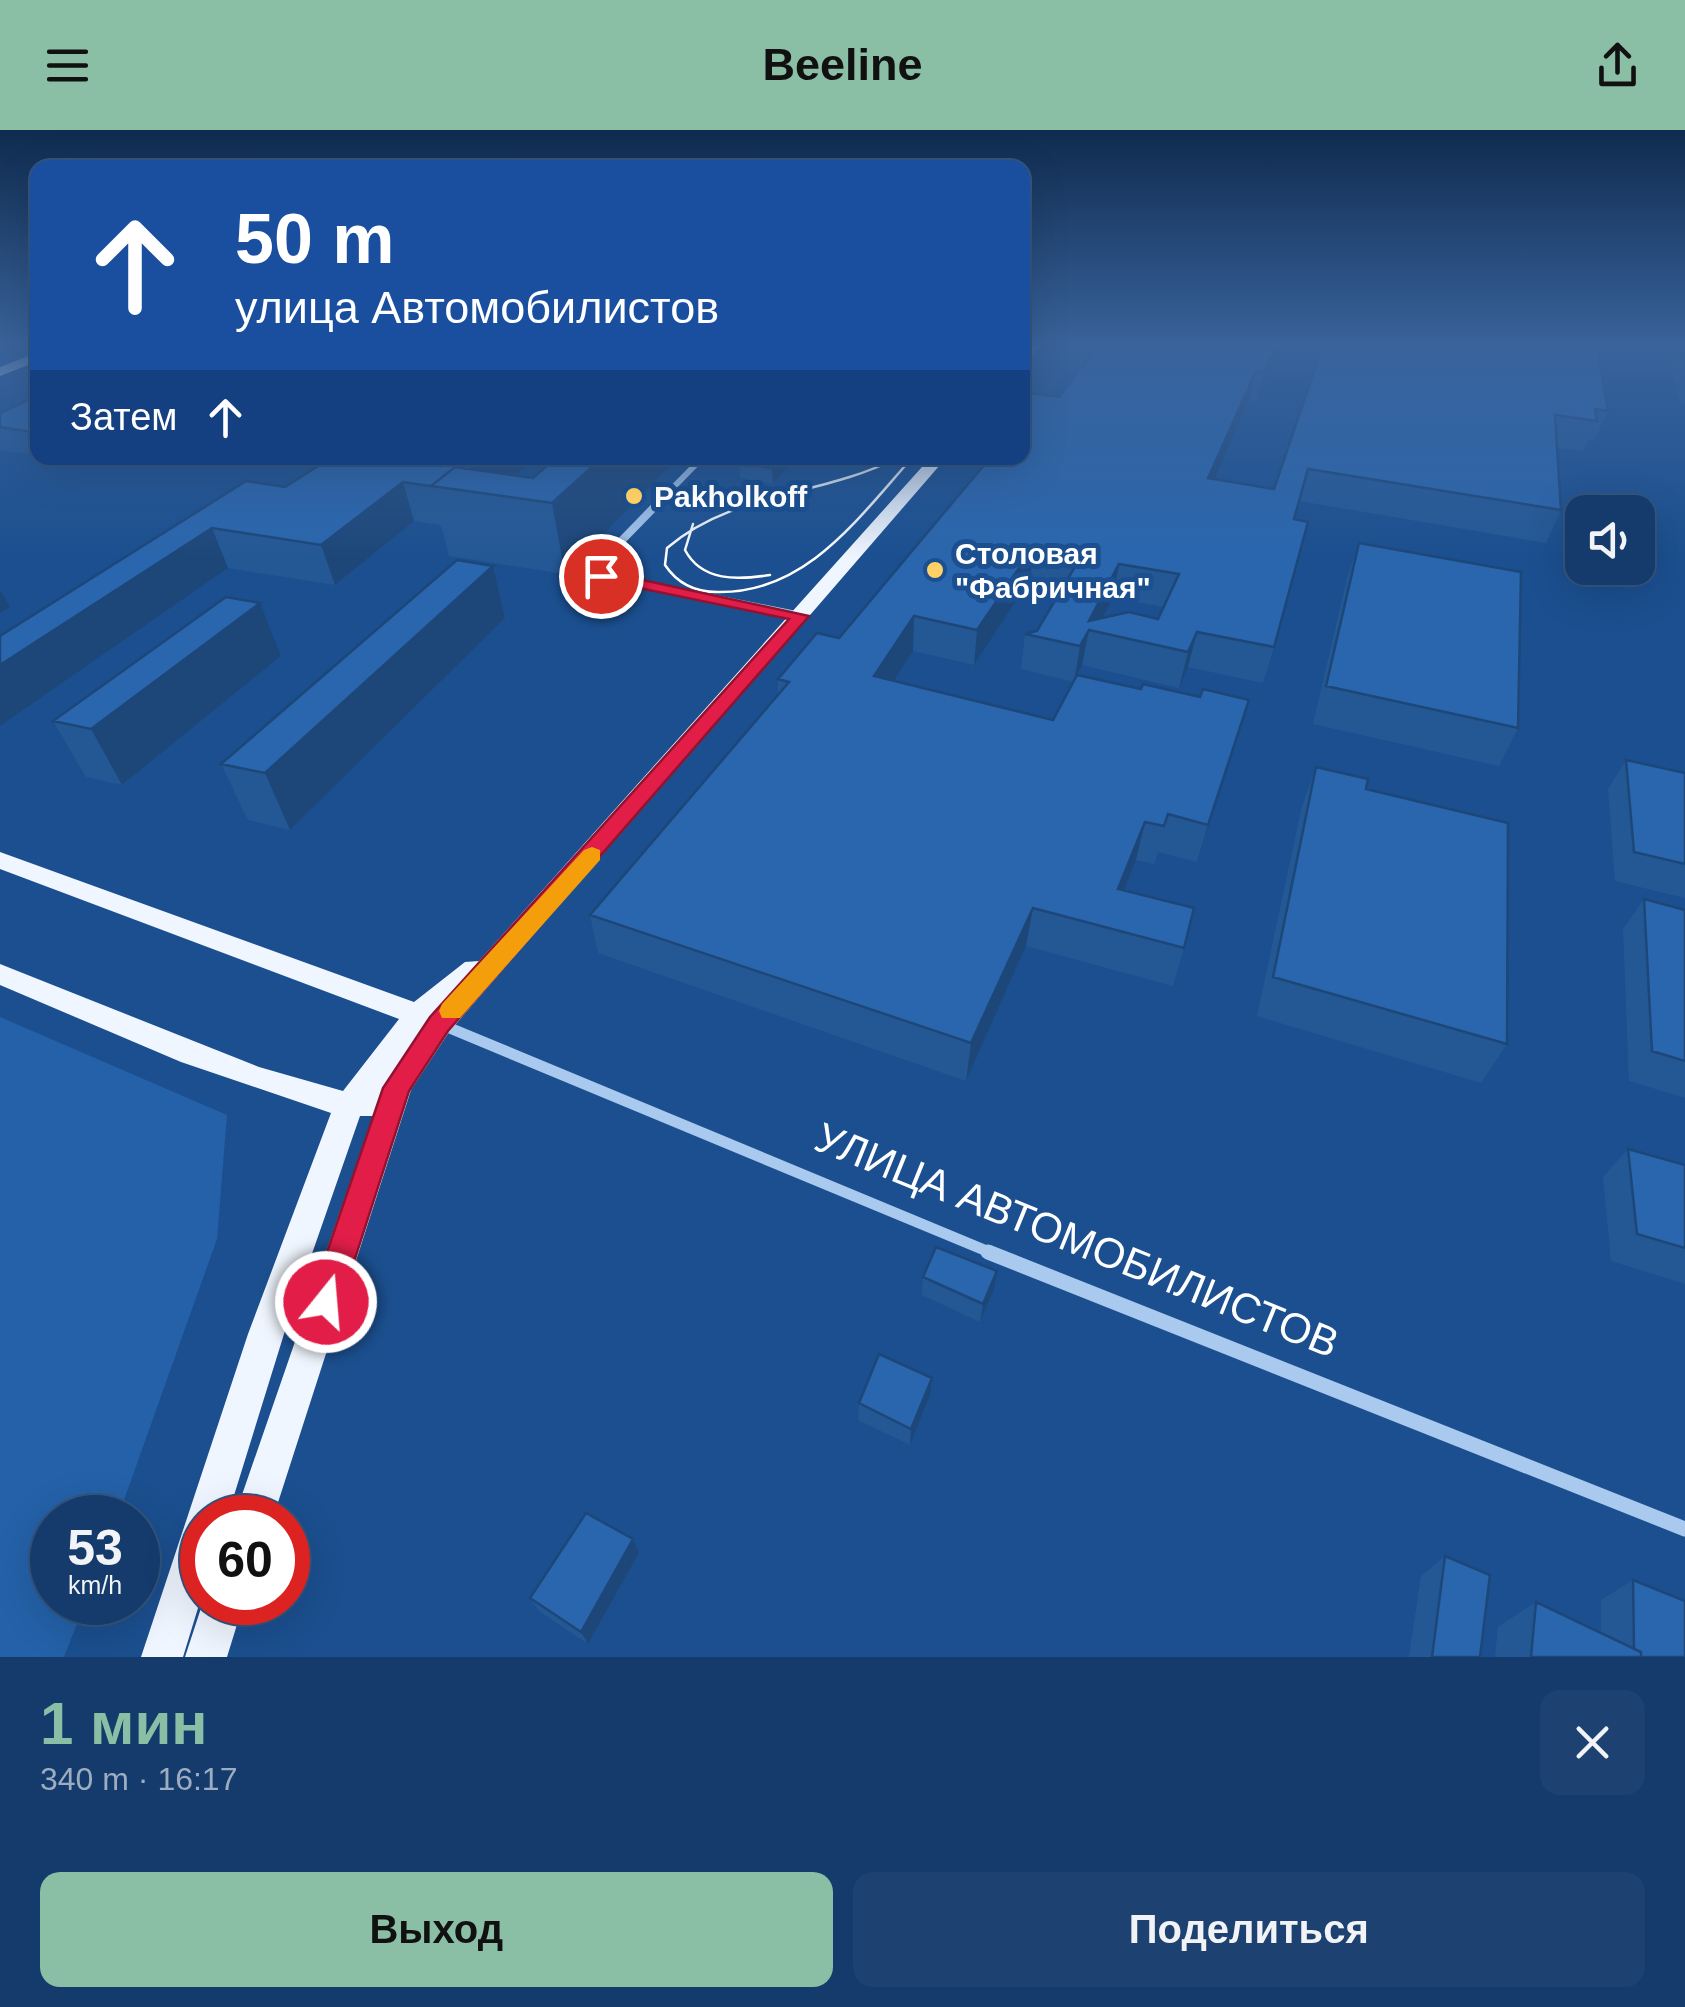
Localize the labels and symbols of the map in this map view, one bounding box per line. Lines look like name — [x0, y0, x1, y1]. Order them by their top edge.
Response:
place label: Pakholkoff — [654, 480, 808, 513]
marker: Pakholkoff — [623, 485, 645, 507]
pin — [559, 534, 644, 619]
place label: Столовая "Фабричная" — [955, 537, 1151, 604]
marker: Столовая "Фабричная" — [924, 559, 946, 581]
street label: УЛИЦА АВТОМОБИЛИСТОВ — [809, 1113, 1345, 1367]
position arrow — [274, 1250, 378, 1354]
speed limit sign: 60 — [180, 1495, 310, 1625]

